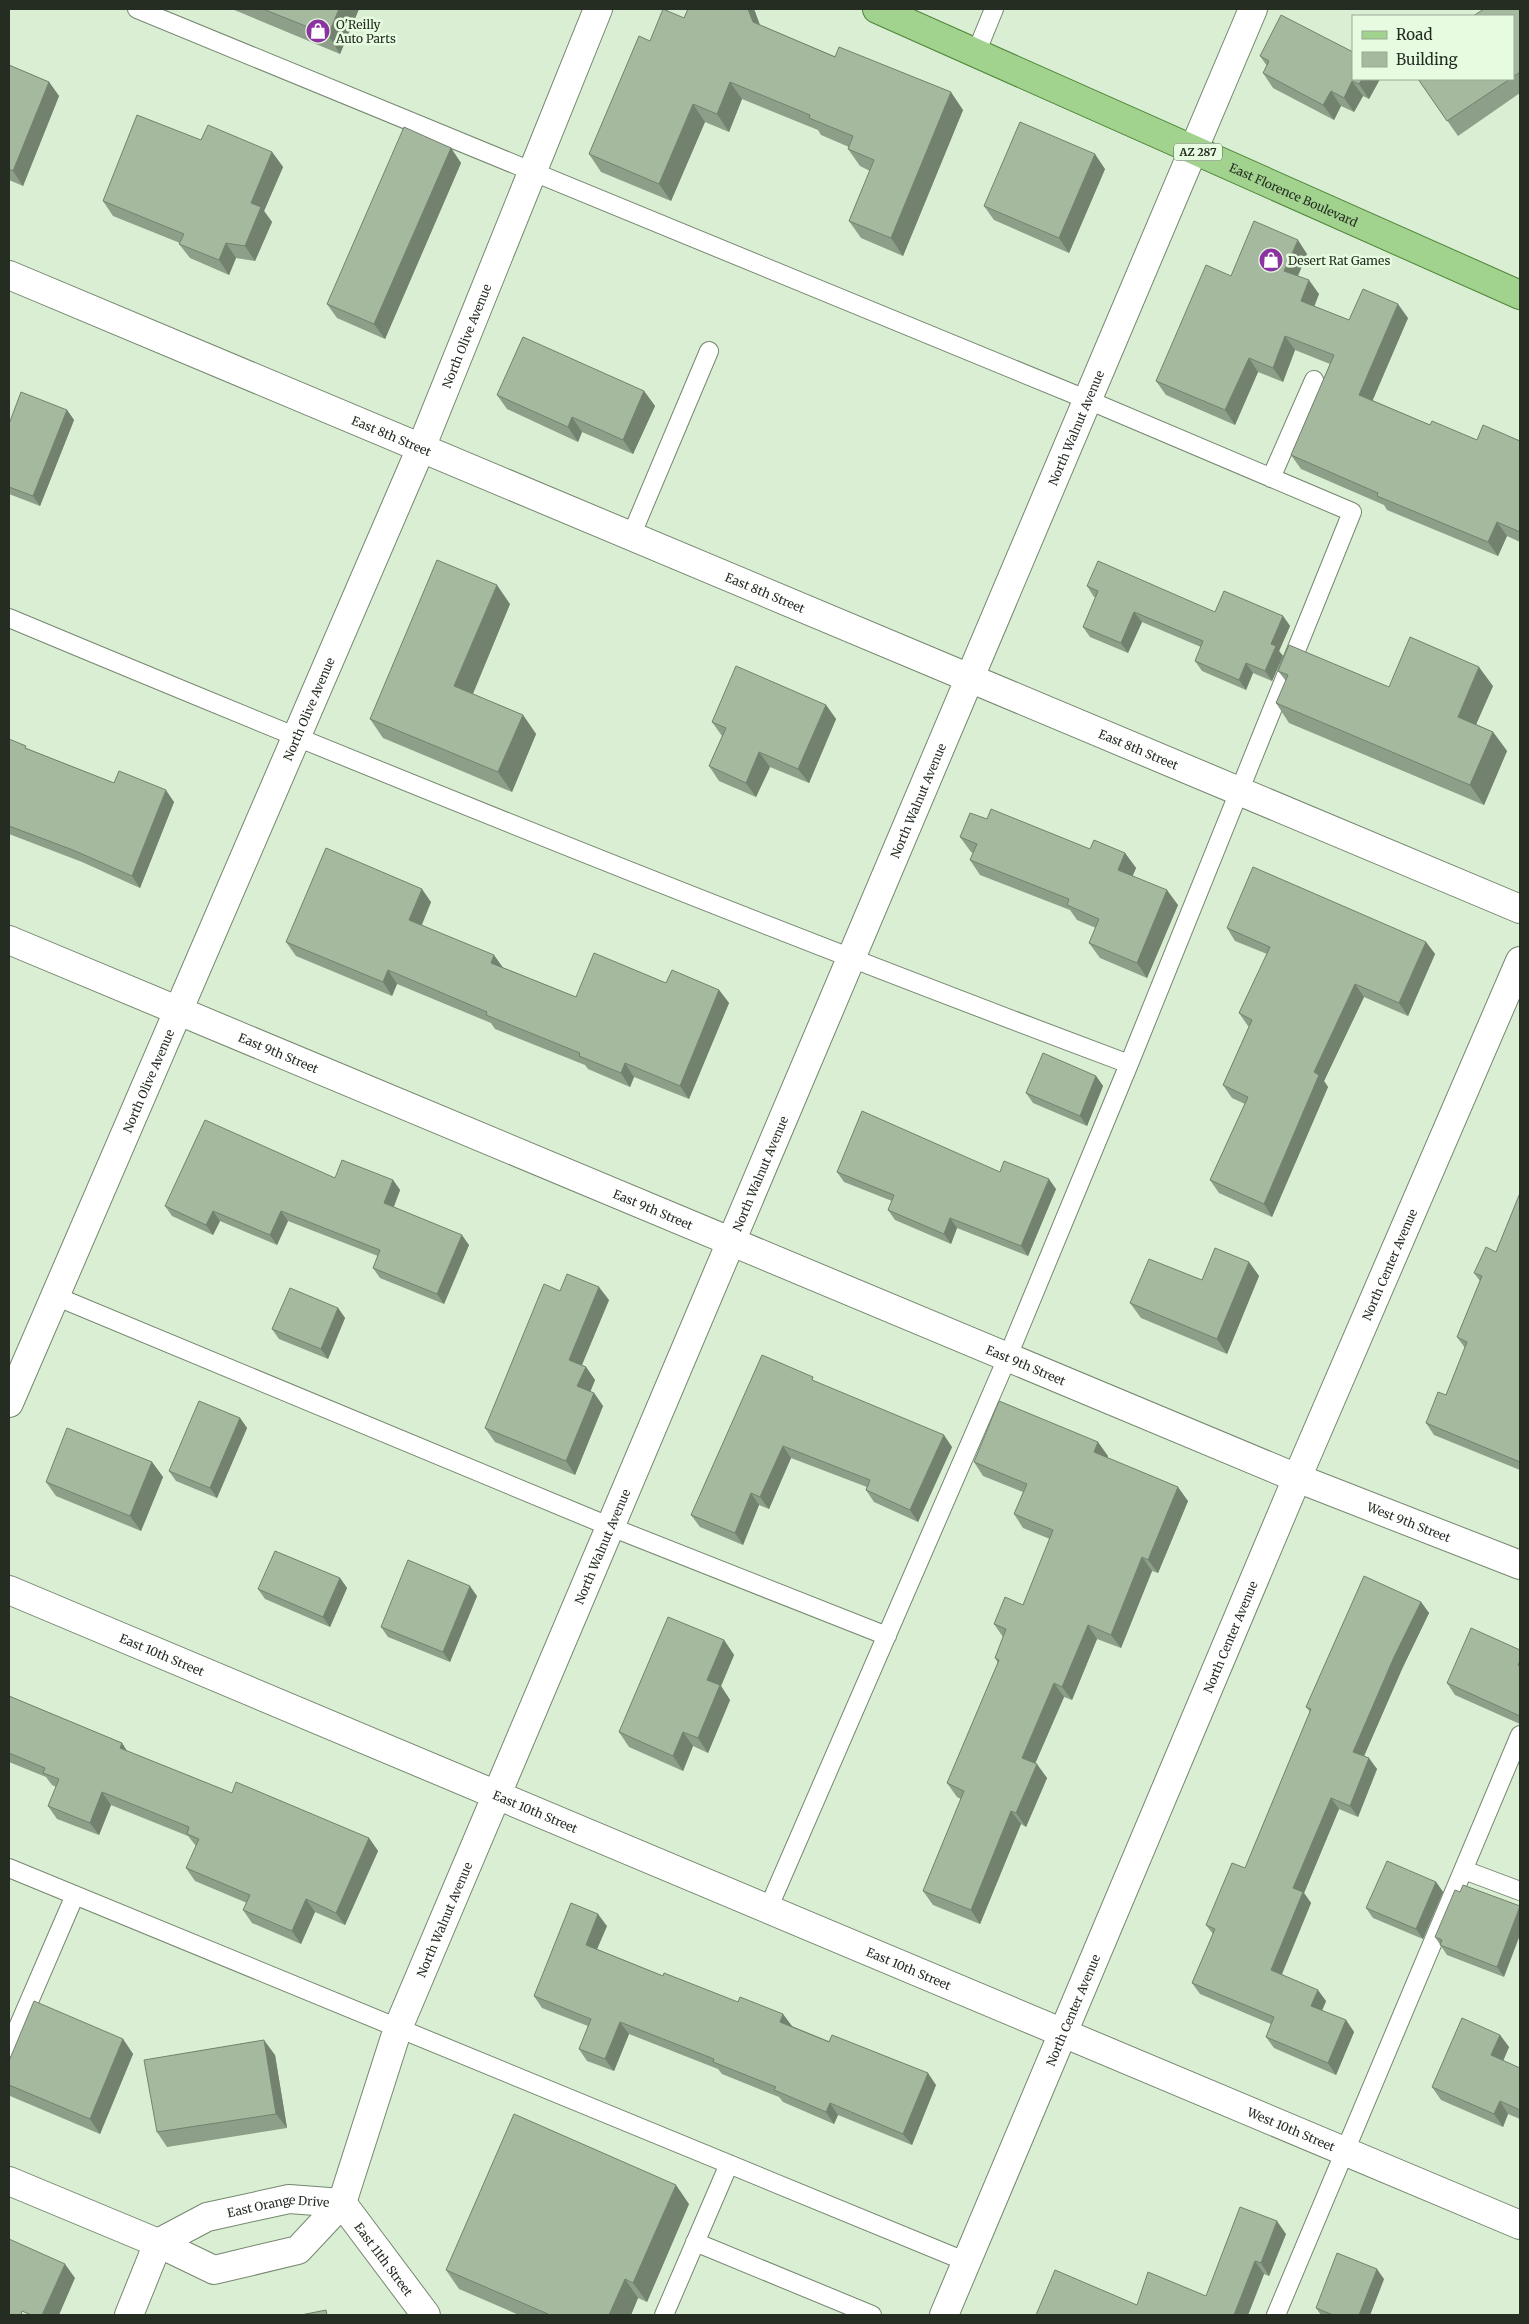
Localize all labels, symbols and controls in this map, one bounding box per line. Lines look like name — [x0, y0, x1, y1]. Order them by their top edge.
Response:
legend — [1352, 15, 1514, 80]
place label: O'Reilly Auto Parts — [335, 17, 396, 46]
shop icon: O'Reilly Auto Parts — [305, 18, 331, 44]
text: Road — [1396, 25, 1432, 44]
text: Building — [1396, 50, 1458, 69]
road number: AZ 287 — [1174, 144, 1222, 160]
street label: East Florence Boulevard — [1227, 159, 1360, 229]
shop icon: Desert Rat Games — [1258, 247, 1284, 273]
place label: Desert Rat Games — [1288, 253, 1390, 268]
street label: North Olive Avenue — [439, 282, 494, 390]
street label: North Walnut Avenue — [1045, 368, 1107, 487]
street label: East 8th Street — [350, 412, 434, 459]
street label: East 8th Street — [723, 569, 807, 616]
street label: North Olive Avenue — [280, 655, 337, 763]
street label: East 8th Street — [1097, 726, 1181, 772]
street label: North Walnut Avenue — [887, 741, 949, 860]
street label: North Olive Avenue — [119, 1027, 177, 1135]
street label: East 9th Street — [236, 1029, 321, 1076]
street label: North Walnut Avenue — [729, 1114, 791, 1233]
street label: East 9th Street — [611, 1186, 695, 1232]
street label: North Center Avenue — [1359, 1206, 1420, 1322]
street label: East 9th Street — [984, 1341, 1068, 1388]
street label: North Walnut Avenue — [571, 1487, 633, 1606]
street label: West 9th Street — [1364, 1498, 1453, 1545]
street label: North Center Avenue — [1200, 1579, 1260, 1695]
street label: East 10th Street — [117, 1630, 207, 1679]
street label: East 10th Street — [491, 1787, 580, 1836]
street label: North Walnut Avenue — [413, 1860, 475, 1979]
street label: East 10th Street — [864, 1944, 954, 1993]
street label: North Center Avenue — [1042, 1952, 1103, 2068]
street label: West 10th Street — [1244, 2103, 1338, 2154]
street label: East Orange Drive — [226, 2191, 330, 2220]
street label: East 11th Street — [352, 2219, 417, 2299]

